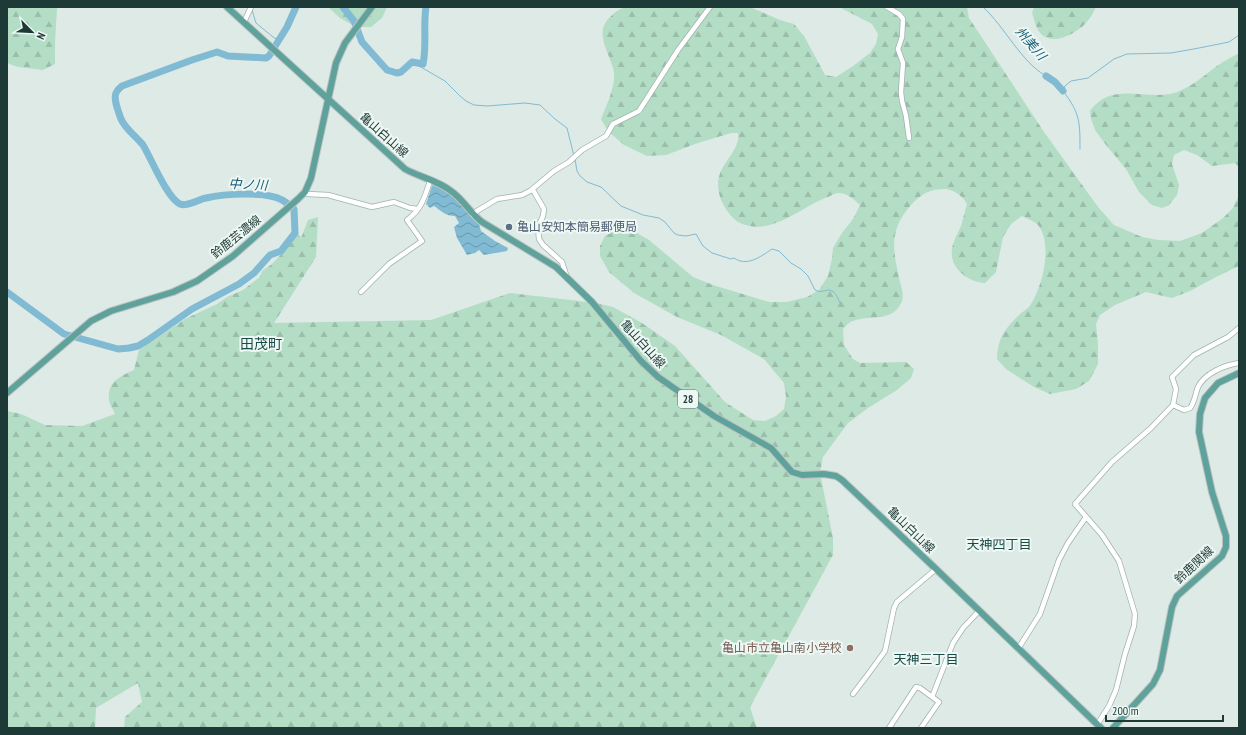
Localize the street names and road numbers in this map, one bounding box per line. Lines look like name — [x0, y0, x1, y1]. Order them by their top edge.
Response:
street label: 亀山白山線 — [357, 109, 412, 160]
street label: 鈴鹿芸濃線 — [208, 212, 264, 261]
street label: 亀山白山線 — [618, 316, 669, 371]
road number: 28 — [678, 390, 698, 408]
street label: 亀山白山線 — [885, 503, 938, 556]
street label: 鈴鹿関線 — [1171, 543, 1216, 586]

